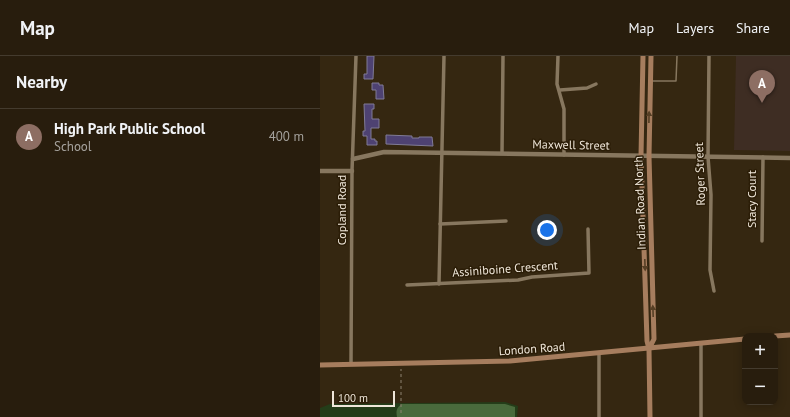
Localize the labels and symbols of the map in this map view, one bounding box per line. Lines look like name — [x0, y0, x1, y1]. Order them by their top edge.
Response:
pin: A — [749, 70, 775, 103]
one-way arrow — [646, 111, 653, 123]
street label: Maxwell Street — [532, 136, 610, 153]
street label: Roger Street — [691, 142, 708, 206]
street label: Indian Road North — [630, 156, 649, 250]
street label: Stacy Court — [744, 170, 759, 228]
street label: Copland Road — [334, 175, 349, 245]
your location — [537, 220, 557, 240]
street label: Assiniboine Crescent — [452, 257, 558, 280]
one-way arrow — [641, 259, 648, 271]
one-way arrow — [650, 304, 656, 317]
street label: London Road — [498, 339, 566, 358]
scale bar — [332, 389, 395, 408]

